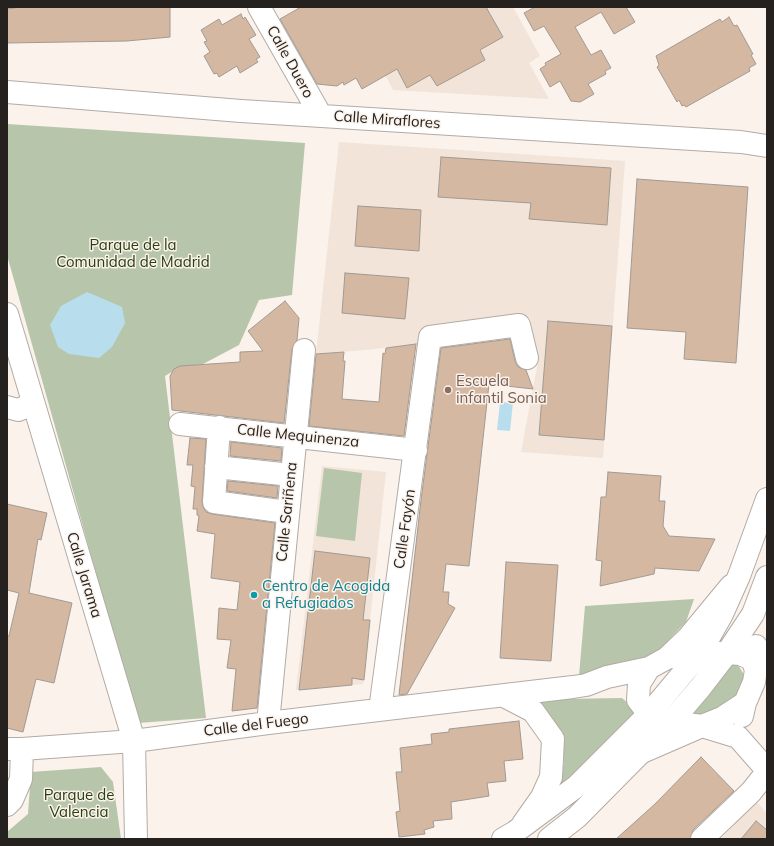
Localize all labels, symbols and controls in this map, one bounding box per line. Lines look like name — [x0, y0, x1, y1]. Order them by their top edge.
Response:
street label: Calle Duero — [263, 23, 317, 101]
street label: Calle Miraflores — [333, 107, 441, 133]
park label: Parque de la Comunidad de Madrid — [56, 236, 210, 271]
place label: Escuela infantil Sonia — [456, 372, 547, 407]
marker: Escuela infantil Sonia — [443, 385, 453, 395]
street label: Calle Mequinenza — [236, 421, 360, 451]
street label: Calle Sariñena — [273, 461, 301, 563]
street label: Calle Fayón — [390, 488, 420, 570]
street label: Calle Jarama — [62, 530, 106, 620]
place label: Centro de Acogida a Refugiados — [262, 577, 390, 612]
marker: Centro de Acogida a Refugiados — [249, 590, 259, 600]
street label: Calle del Fuego — [203, 710, 309, 740]
park label: Parque de Valencia — [44, 786, 114, 821]

